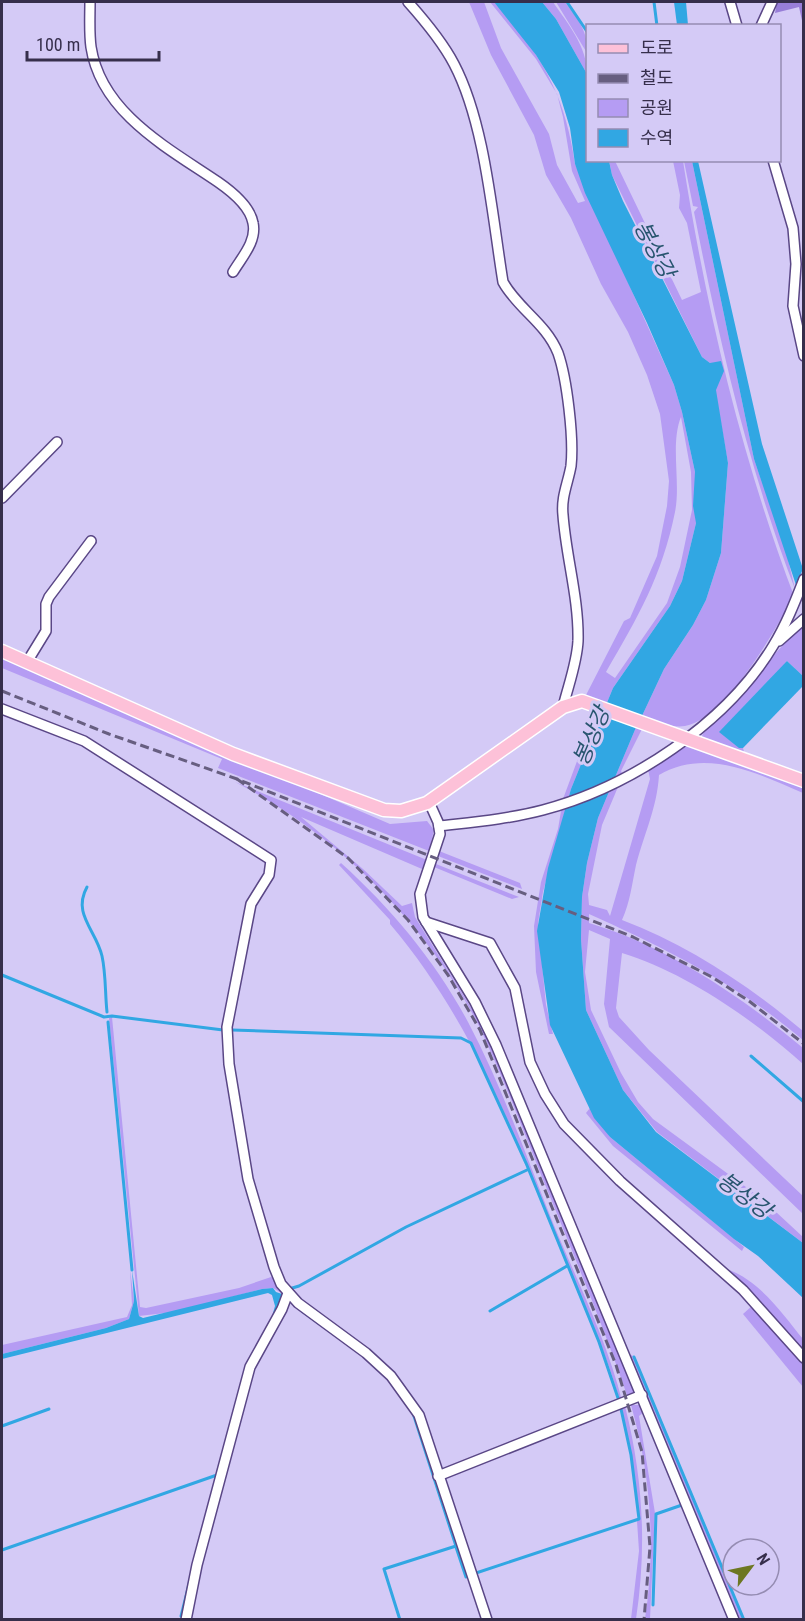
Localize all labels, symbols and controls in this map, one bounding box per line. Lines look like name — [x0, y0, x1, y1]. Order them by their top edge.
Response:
scale bar — [27, 24, 159, 62]
legend — [586, 24, 781, 162]
text: 100 m — [36, 34, 80, 55]
text: 도로 — [640, 37, 673, 58]
text: 철도 — [640, 67, 673, 88]
text: 공원 — [640, 97, 673, 118]
text: 수역 — [640, 127, 673, 148]
water label: 봉상강 — [629, 217, 681, 284]
water label: 봉상강 — [568, 701, 616, 769]
water label: 봉상강 — [713, 1167, 779, 1225]
north arrow — [721, 1537, 781, 1597]
text: N — [753, 1550, 774, 1569]

